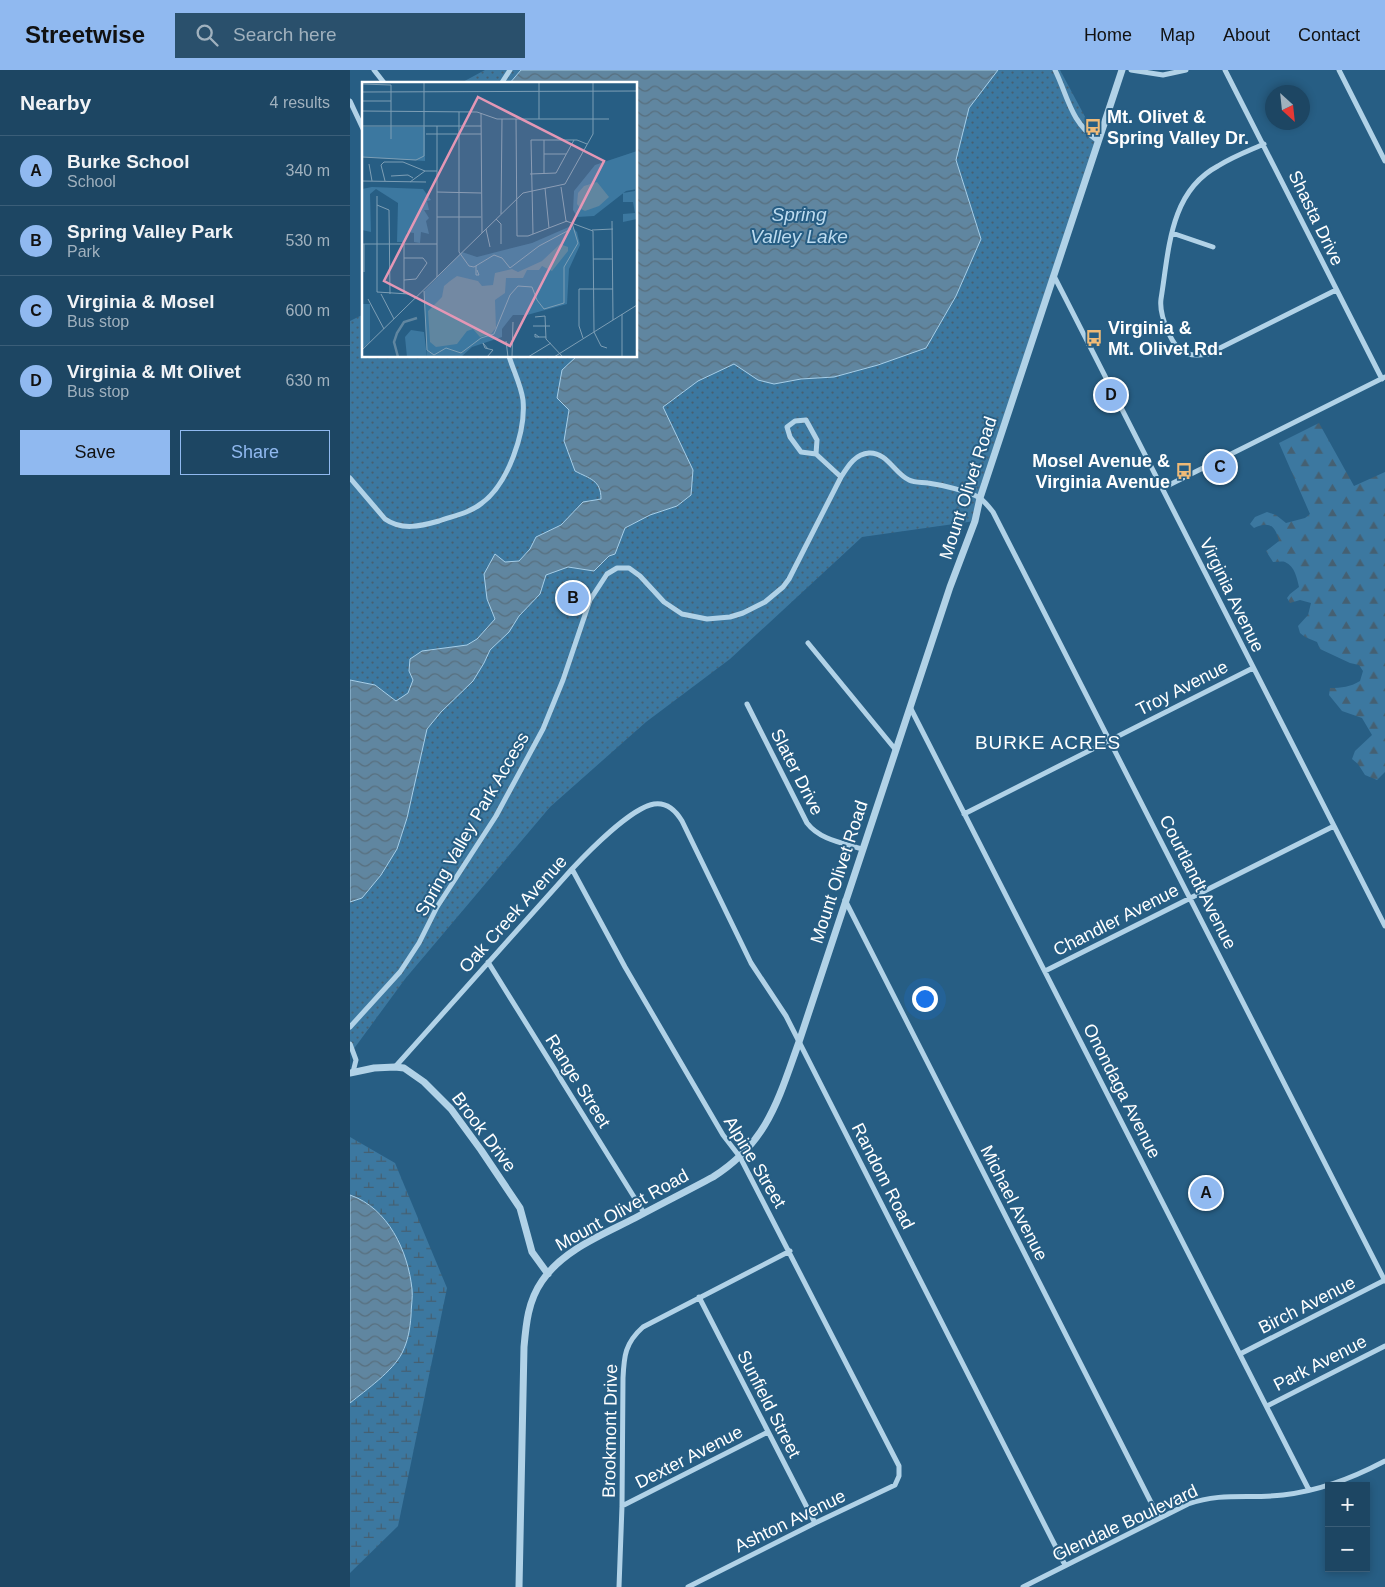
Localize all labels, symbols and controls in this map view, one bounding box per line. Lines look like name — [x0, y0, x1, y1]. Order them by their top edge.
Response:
search box — [175, 13, 525, 58]
text: Streetwise — [25, 21, 145, 48]
icon: search — [193, 21, 221, 49]
text: Search here — [233, 24, 337, 45]
text: Home — [1084, 25, 1132, 45]
text: Map — [1160, 25, 1195, 45]
text: About — [1223, 25, 1270, 45]
text: Contact — [1298, 25, 1360, 45]
inset map — [362, 82, 638, 358]
north arrow — [1265, 85, 1310, 130]
text: Nearby — [20, 91, 91, 114]
text: 4 results — [270, 94, 330, 111]
place label: Mt. Olivet & Spring Valley Dr. — [1107, 107, 1249, 148]
bus stop icon: Mt. Olivet & Spring Valley Dr. — [1083, 117, 1103, 137]
text: Burke School — [67, 151, 189, 172]
text: A — [30, 162, 42, 179]
text: 340 m — [286, 162, 330, 179]
street label: Shasta Drive — [1284, 167, 1348, 269]
text: School — [67, 173, 116, 190]
water label: Spring Valley Lake — [750, 204, 848, 247]
text: Spring Valley Park — [67, 221, 233, 242]
text: B — [30, 232, 42, 249]
text: 530 m — [286, 232, 330, 249]
text: Park — [67, 243, 100, 260]
text: Virginia & Mosel — [67, 291, 214, 312]
text: C — [30, 302, 42, 319]
text: 600 m — [286, 302, 330, 319]
text: Bus stop — [67, 313, 129, 330]
place label: Virginia & Mt. Olivet Rd. — [1108, 318, 1223, 359]
bus stop icon: Virginia & Mt. Olivet Rd. — [1084, 328, 1104, 348]
text: Virginia & Mt Olivet — [67, 361, 241, 382]
text: D — [30, 372, 42, 389]
text: 630 m — [286, 372, 330, 389]
pin: D — [1095, 376, 1127, 414]
text: Bus stop — [67, 383, 129, 400]
street label: Mount Olivet Road — [935, 414, 1001, 562]
button: Save — [20, 430, 170, 475]
button: Share — [180, 430, 330, 475]
pin: C — [1204, 448, 1236, 486]
place label: Mosel Avenue & Virginia Avenue — [1032, 451, 1170, 492]
bus stop icon: Mosel Avenue & Virginia Avenue — [1174, 461, 1194, 481]
street label: Virginia Avenue — [1196, 535, 1268, 655]
pin: B — [557, 579, 589, 617]
street label: Troy Avenue — [1133, 656, 1231, 720]
street label: Slater Drive — [767, 726, 827, 818]
street label: Spring Valley Park Access — [411, 729, 533, 919]
district label: BURKE ACRES — [975, 732, 1121, 753]
street label: Mount Olivet Road — [806, 798, 872, 946]
street label: Courtlandt Avenue — [1156, 812, 1240, 952]
street label: Oak Creek Avenue — [455, 851, 571, 977]
street label: Chandler Avenue — [1050, 880, 1182, 960]
your location — [912, 986, 938, 1012]
street label: Onondaga Avenue — [1079, 1020, 1165, 1162]
street label: Range Street — [541, 1031, 615, 1131]
street label: Brook Drive — [448, 1088, 520, 1176]
street label: Alpine Street — [720, 1113, 790, 1211]
street label: Random Road — [848, 1120, 918, 1232]
street label: Michael Avenue — [976, 1142, 1052, 1264]
street label: Mount Olivet Road — [552, 1165, 692, 1255]
pin: A — [1190, 1174, 1222, 1212]
street label: Birch Avenue — [1255, 1272, 1359, 1338]
street label: Park Avenue — [1270, 1331, 1370, 1395]
street label: Sunfield Street — [733, 1347, 805, 1461]
street label: Brookmont Drive — [599, 1364, 621, 1498]
street label: Dexter Avenue — [632, 1421, 746, 1493]
street label: Glendale Boulevard — [1049, 1481, 1201, 1565]
map controls — [1325, 1482, 1370, 1572]
button: + — [1325, 1482, 1370, 1527]
street label: Ashton Avenue — [731, 1486, 849, 1556]
button: − — [1325, 1527, 1370, 1572]

